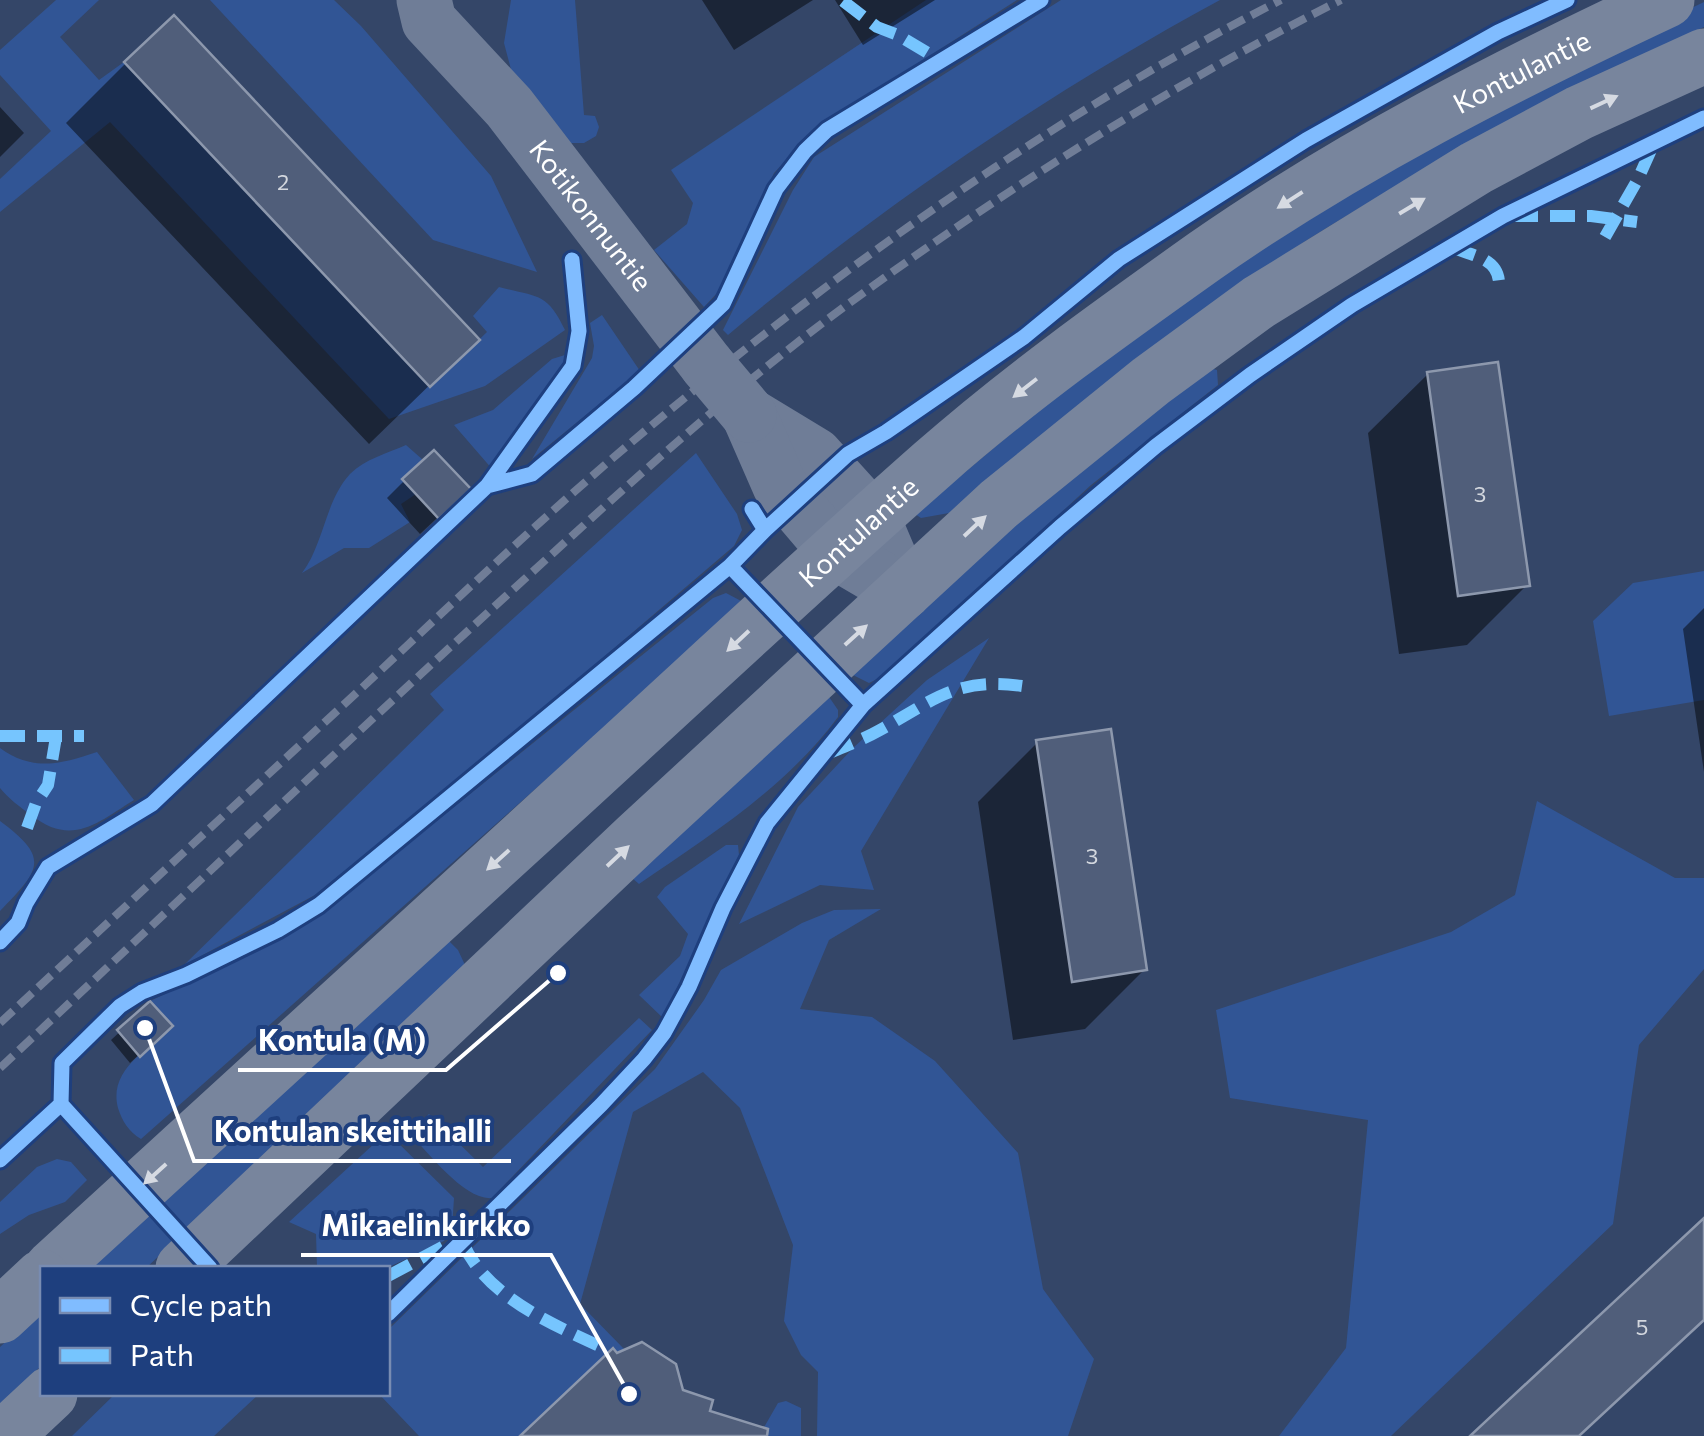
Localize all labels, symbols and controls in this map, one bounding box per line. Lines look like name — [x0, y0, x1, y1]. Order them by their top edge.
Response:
street label: Kontulantie — [1447, 22, 1595, 120]
one-way arrow — [1590, 93, 1619, 110]
street label: Kotikonnuntie — [523, 132, 661, 297]
house number: 2 — [277, 168, 289, 195]
one-way arrow — [1277, 191, 1304, 209]
one-way arrow — [1398, 198, 1426, 215]
one-way arrow — [1013, 377, 1038, 398]
street label: Kontulantie — [791, 469, 925, 594]
house number: 3 — [1474, 480, 1486, 507]
one-way arrow — [963, 515, 987, 538]
one-way arrow — [844, 624, 868, 647]
one-way arrow — [726, 629, 750, 652]
house number: 3 — [1086, 842, 1098, 869]
one-way arrow — [606, 845, 630, 868]
one-way arrow — [486, 849, 511, 871]
callout: Kontula (M) — [238, 1010, 446, 1070]
text: Kontula (M) — [258, 1020, 426, 1057]
callout: Kontulan skeittihalli — [194, 1101, 511, 1161]
text: Kontulan skeittihalli — [214, 1111, 492, 1148]
one-way arrow — [143, 1162, 167, 1185]
callout: Mikaelinkirkko — [301, 1195, 551, 1255]
text: Mikaelinkirkko — [321, 1205, 531, 1242]
legend — [40, 1266, 390, 1396]
text: Cycle path — [130, 1285, 272, 1322]
house number: 5 — [1636, 1313, 1648, 1340]
text: Path — [130, 1335, 194, 1372]

